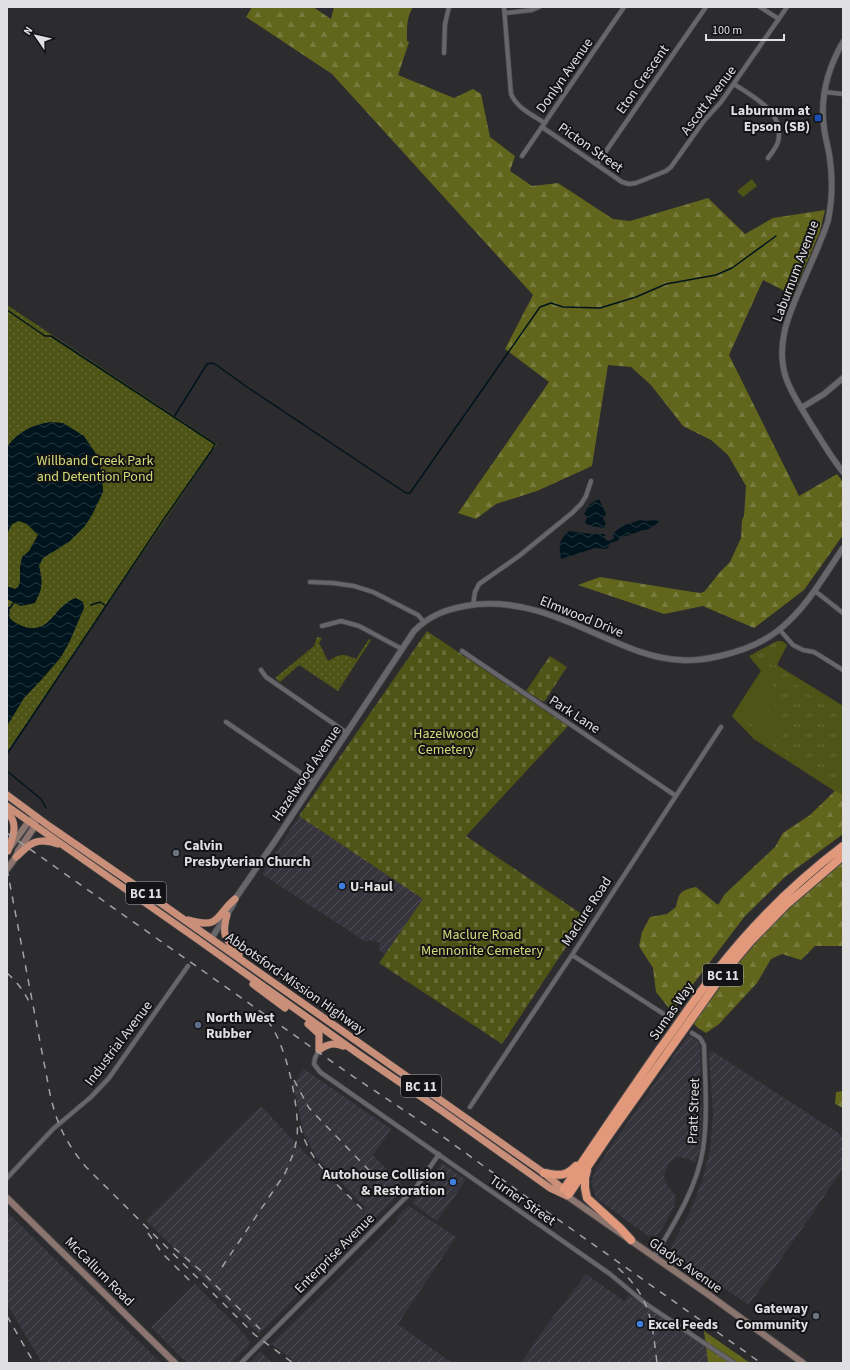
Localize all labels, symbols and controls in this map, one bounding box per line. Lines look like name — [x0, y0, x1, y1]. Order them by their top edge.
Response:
north arrow — [16, 16, 56, 56]
scale bar — [706, 16, 784, 42]
text: 100 m — [712, 22, 742, 39]
text: N — [20, 23, 36, 38]
street label: Donlyn Avenue — [532, 34, 598, 117]
street label: Eton Crescent — [612, 41, 674, 118]
street label: Ascott Avenue — [676, 62, 742, 140]
place label: Laburnum at Epson (SB) — [731, 101, 811, 137]
marker: Laburnum at Epson (SB) — [813, 113, 823, 123]
street label: Picton Street — [554, 118, 627, 178]
street label: Laburnum Avenue — [767, 218, 824, 325]
park label: Willband Creek Park and Detention Pond — [37, 451, 154, 487]
street label: Elmwood Drive — [537, 591, 627, 643]
street label: Park Lane — [545, 691, 604, 739]
street label: Hazelwood Avenue — [267, 722, 346, 825]
park label: Hazelwood Cemetery — [413, 724, 479, 760]
place label: Calvin Presbyterian Church — [184, 836, 310, 872]
marker: Calvin Presbyterian Church — [171, 848, 181, 858]
street label: Maclure Road — [557, 873, 617, 950]
place label: U-Haul — [350, 877, 393, 897]
marker: U-Haul — [337, 881, 347, 891]
road number: BC 11 — [126, 882, 166, 904]
park label: Maclure Road Mennonite Cemetery — [421, 925, 543, 961]
street label: Abbotsford-Mission Highway — [221, 928, 370, 1040]
road number: BC 11 — [703, 964, 743, 986]
street label: Sumas Way — [644, 978, 699, 1045]
street label: Industrial Avenue — [80, 997, 157, 1090]
place label: North West Rubber — [206, 1008, 275, 1044]
marker: North West Rubber — [193, 1020, 203, 1030]
road number: BC 11 — [401, 1075, 441, 1097]
street label: Pratt Street — [683, 1077, 705, 1145]
place label: Autohouse Collision & Restoration — [322, 1165, 445, 1201]
street label: Turner Street — [485, 1171, 560, 1231]
marker: Autohouse Collision & Restoration — [448, 1177, 458, 1187]
street label: Enterprise Avenue — [290, 1209, 379, 1298]
street label: McCallum Road — [60, 1233, 138, 1311]
street label: Gladys Avenue — [645, 1233, 726, 1299]
place label: Gateway Community — [736, 1299, 809, 1335]
marker: Gateway Community — [811, 1311, 821, 1321]
place label: Excel Feeds — [648, 1315, 718, 1335]
marker: Excel Feeds — [635, 1319, 645, 1329]

